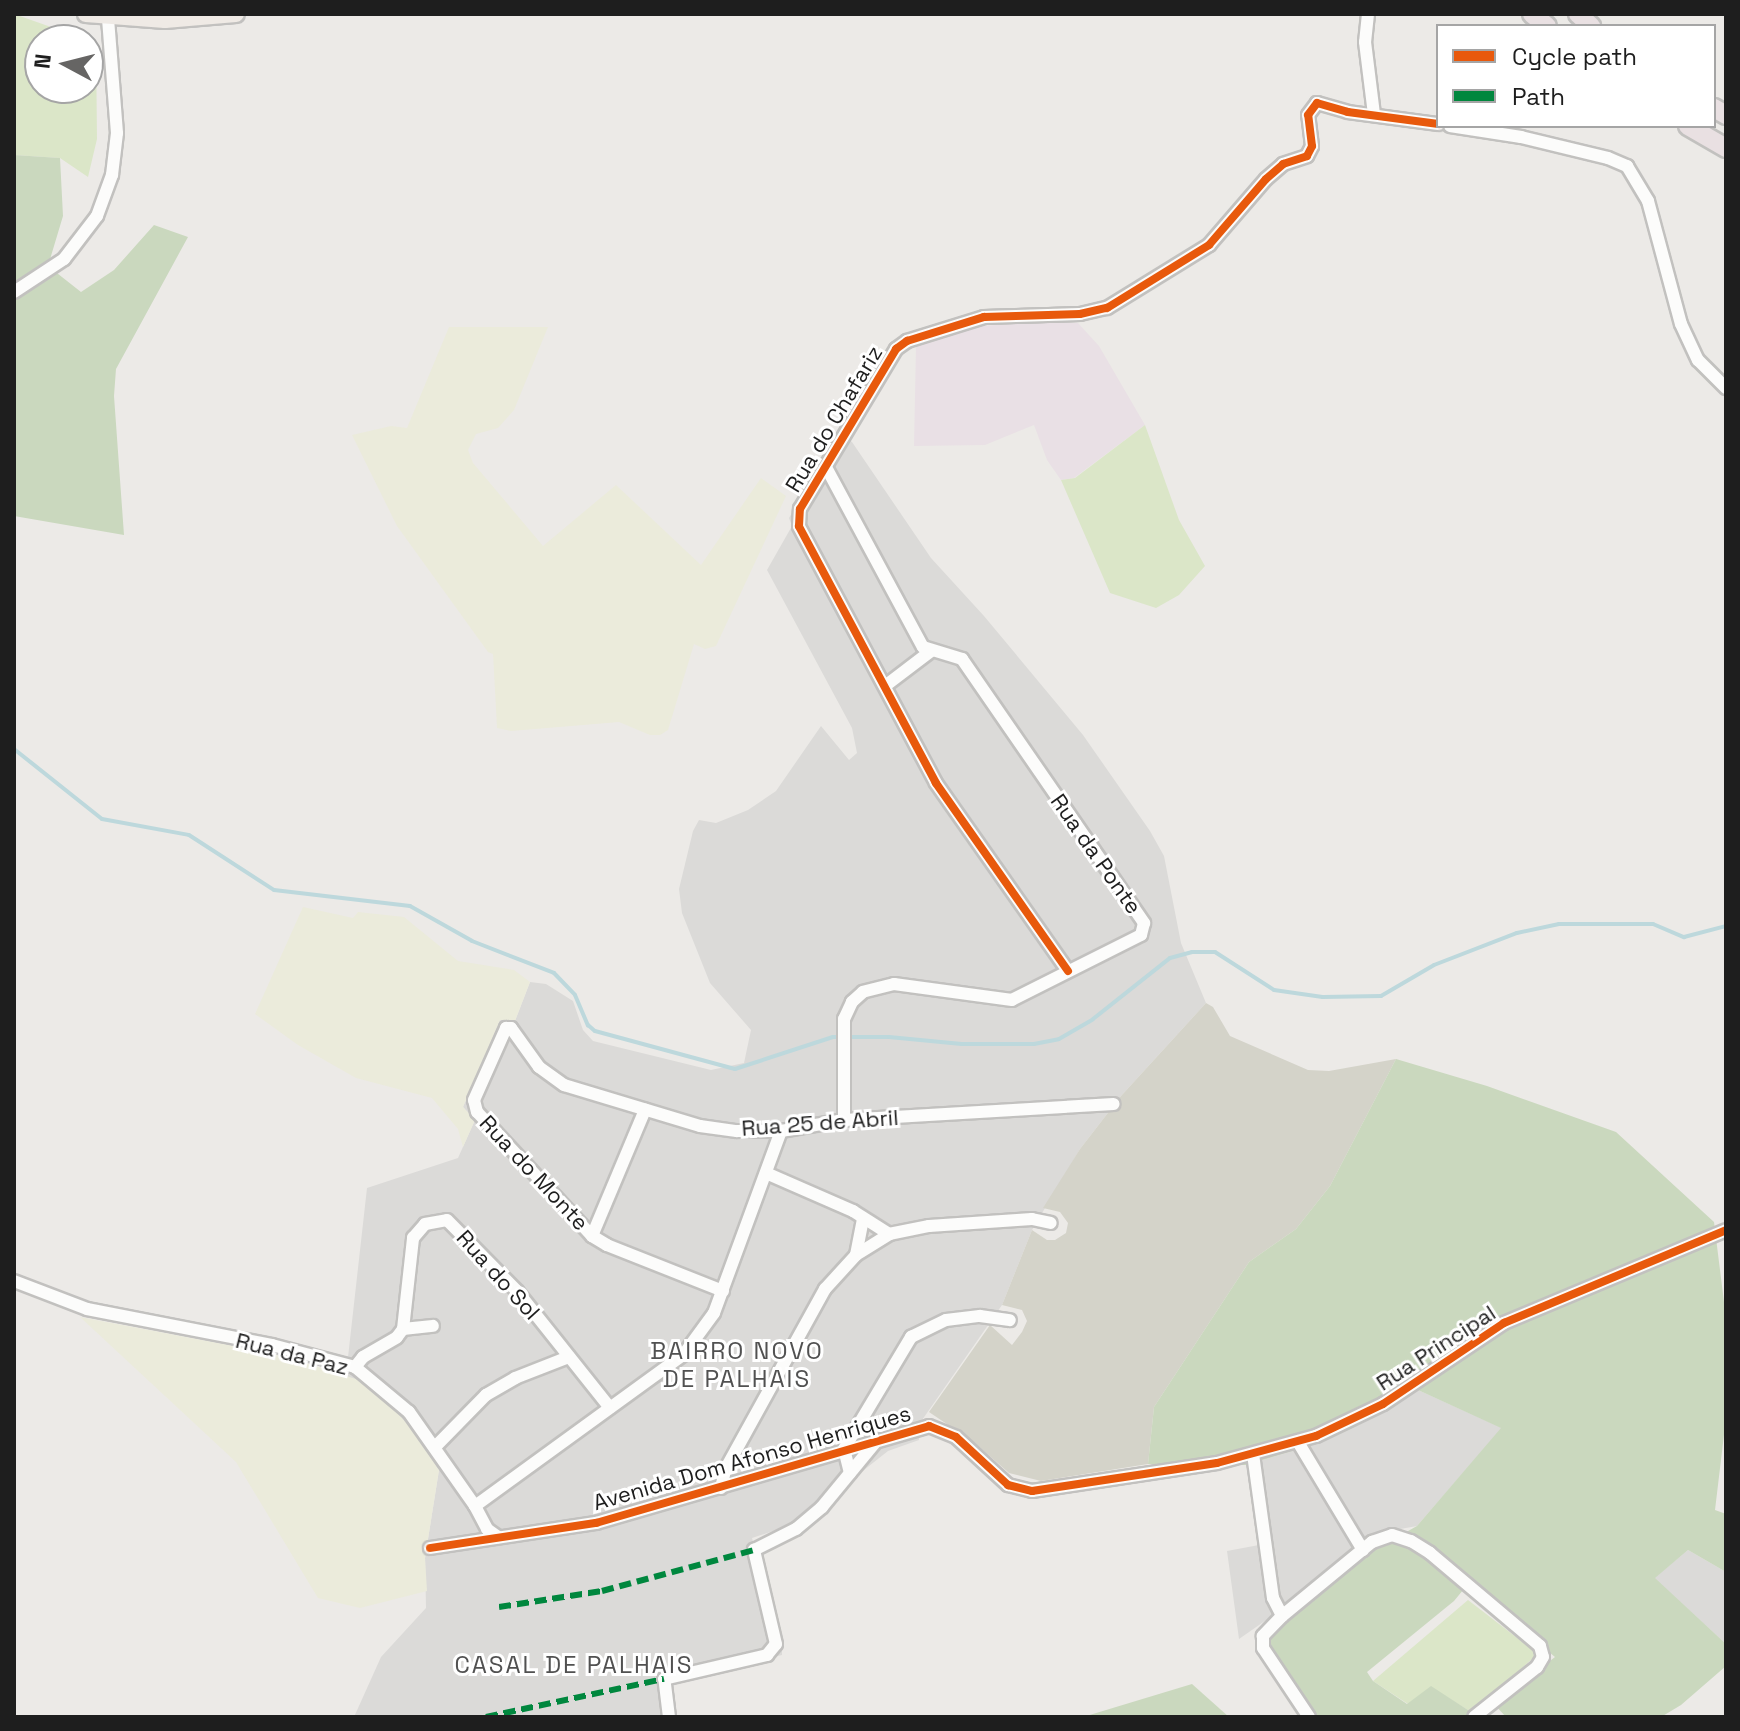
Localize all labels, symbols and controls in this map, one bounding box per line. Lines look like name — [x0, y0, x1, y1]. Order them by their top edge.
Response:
north arrow — [24, 24, 104, 104]
legend — [1436, 24, 1716, 128]
text: Cycle path — [1512, 41, 1637, 72]
text: N — [27, 52, 57, 70]
text: Path — [1512, 81, 1565, 112]
street label: Rua do Chafariz — [780, 341, 888, 497]
street label: Rua da Ponte — [1045, 789, 1147, 919]
street label: Rua 25 de Abril — [740, 1104, 900, 1142]
street label: Rua do Monte — [474, 1110, 594, 1236]
street label: Rua do Sol — [451, 1225, 545, 1325]
street label: Rua Principal — [1371, 1300, 1501, 1396]
street label: Rua da Paz — [233, 1327, 351, 1381]
district label: BAIRRO NOVO DE PALHAIS — [650, 1337, 824, 1393]
street label: Avenida Dom Afonso Henriques — [590, 1400, 914, 1516]
district label: CASAL DE PALHAIS — [454, 1651, 694, 1679]

